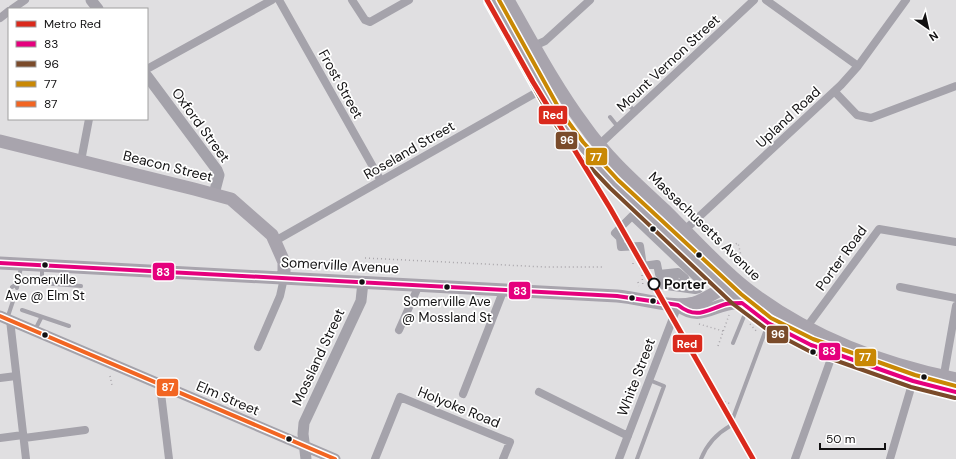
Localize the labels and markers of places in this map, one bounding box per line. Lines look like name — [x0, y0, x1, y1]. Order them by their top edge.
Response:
unlabelled marker — [648, 224, 658, 234]
unlabelled marker — [694, 250, 704, 260]
marker: Somerville Ave @ Elm St — [40, 260, 50, 270]
place label: Somerville Ave @ Elm St — [5, 271, 85, 304]
place label: Porter — [664, 275, 707, 293]
unlabelled marker — [357, 277, 367, 287]
marker: Porter — [647, 277, 661, 291]
marker: Somerville Ave @ Mossland St — [442, 282, 452, 292]
place label: Somerville Ave @ Mossland St — [402, 293, 492, 326]
unlabelled marker — [627, 293, 637, 303]
unlabelled marker — [648, 296, 658, 306]
unlabelled marker — [40, 330, 50, 340]
unlabelled marker — [808, 347, 818, 357]
unlabelled marker — [919, 372, 929, 382]
unlabelled marker — [284, 434, 294, 444]

